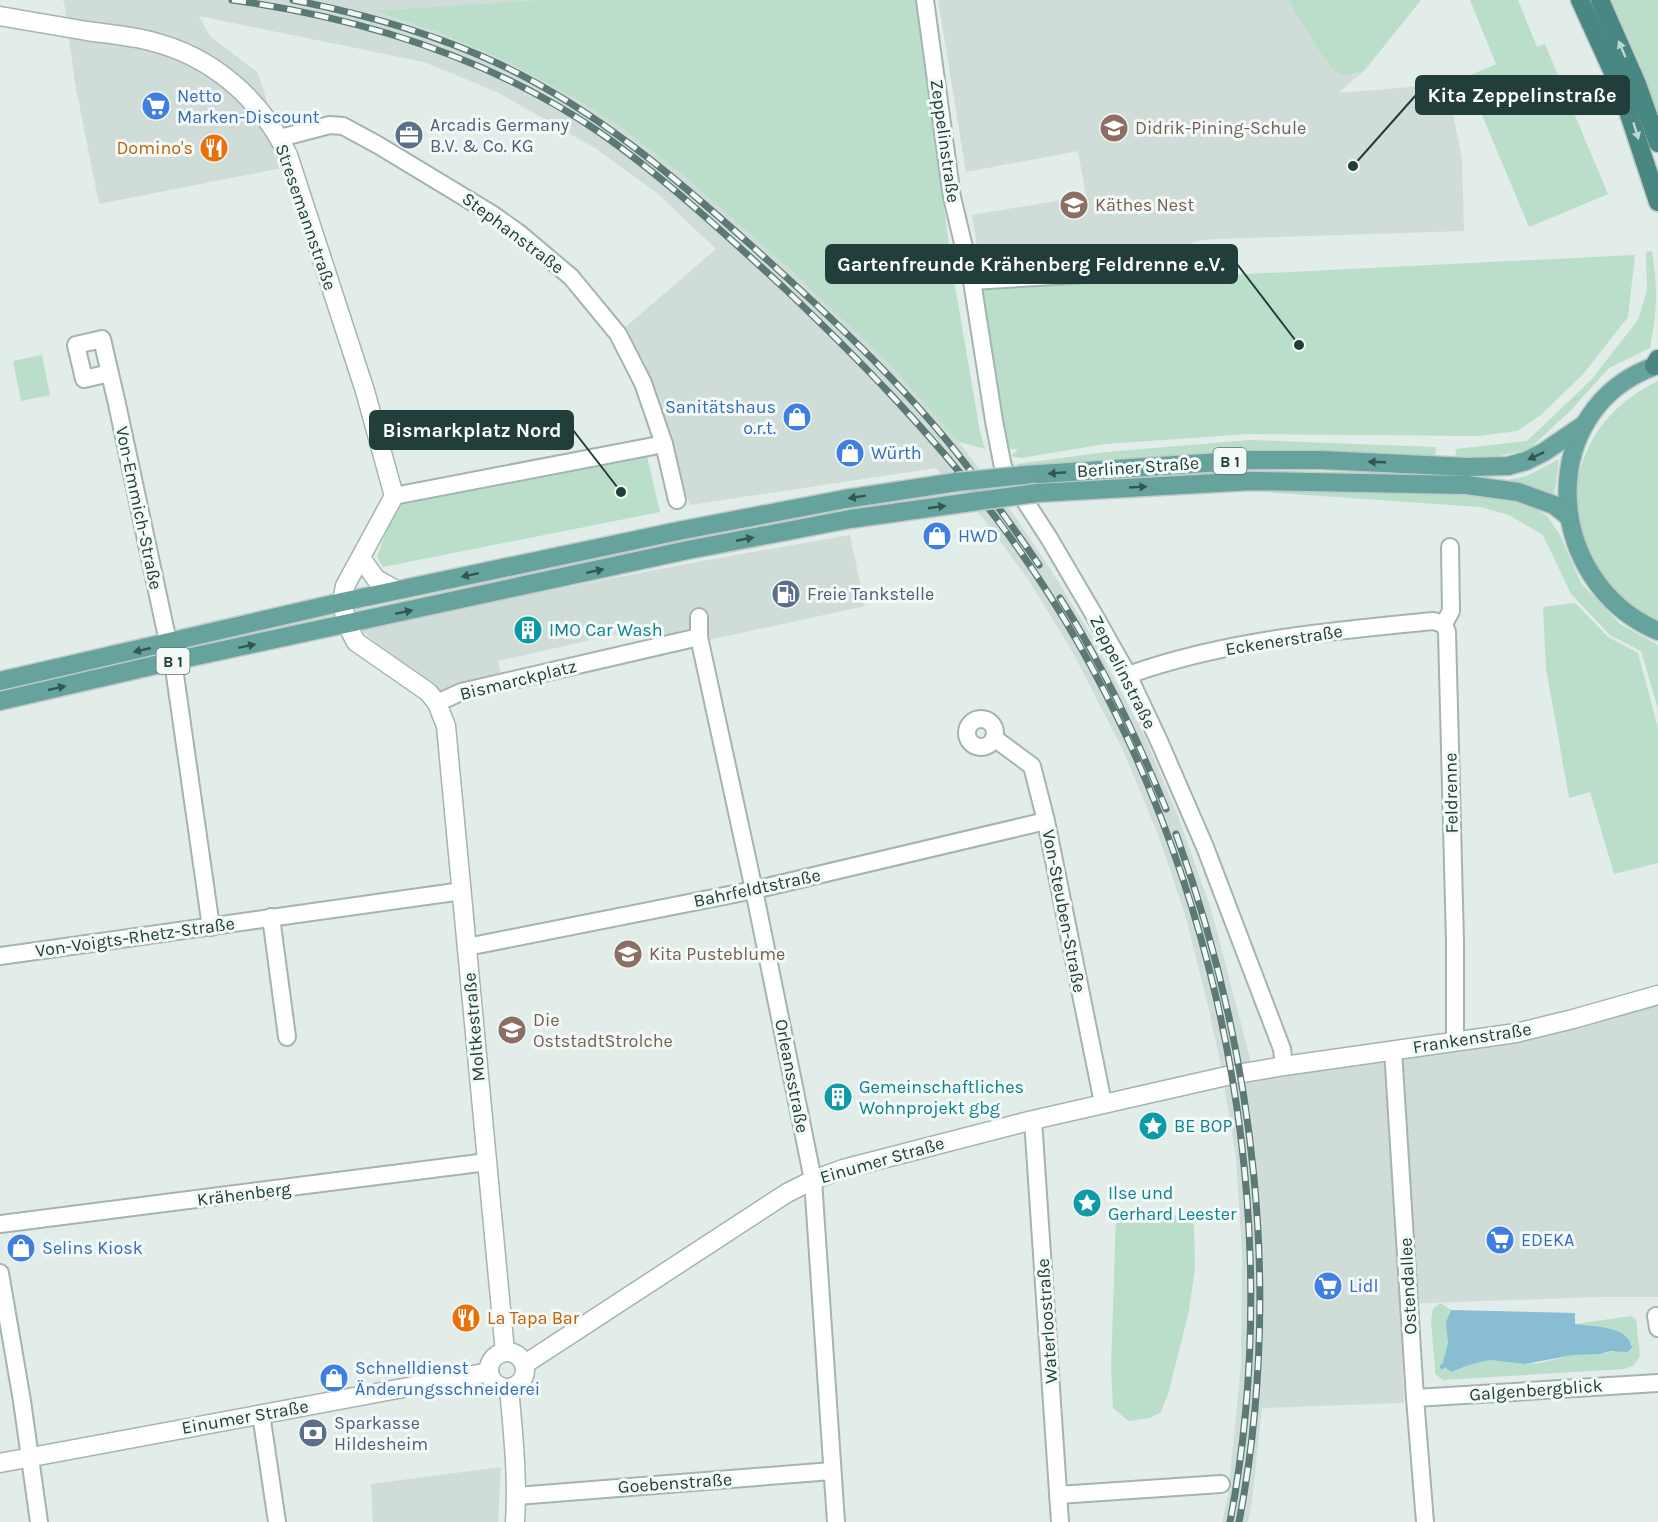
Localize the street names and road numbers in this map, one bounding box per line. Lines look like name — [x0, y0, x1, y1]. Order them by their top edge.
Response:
street label: Zeppelinstraße — [925, 78, 965, 204]
street label: Stresemannstraße — [271, 141, 341, 293]
street label: Stephanstraße — [458, 188, 568, 278]
street label: Von-Emmich-Straße — [111, 424, 167, 592]
road number: B 1 — [1214, 448, 1246, 474]
street label: Berliner Straße — [1076, 452, 1200, 482]
street label: Zeppelinstraße — [1085, 612, 1161, 732]
street label: Eckenerstraße — [1224, 620, 1344, 660]
road number: B 1 — [156, 648, 190, 674]
street label: Bismarckplatz — [457, 655, 579, 705]
street label: Feldrenne — [1439, 753, 1463, 833]
street label: Von-Steuben-Straße — [1037, 828, 1091, 994]
street label: Bahrfeldtstraße — [691, 864, 823, 912]
street label: Von-Voigts-Rhetz-Straße — [34, 912, 236, 962]
street label: Moltkestraße — [458, 972, 490, 1082]
street label: Orleansstraße — [770, 1017, 814, 1135]
street label: Frankenstraße — [1411, 1018, 1533, 1058]
street label: Einumer Straße — [817, 1132, 947, 1188]
street label: Krähenberg — [196, 1177, 292, 1211]
street label: Ostendallee — [1394, 1237, 1422, 1335]
street label: Waterloostraße — [1032, 1258, 1062, 1384]
street label: Galgenbergblick — [1469, 1374, 1603, 1406]
street label: Einumer Straße — [180, 1395, 310, 1439]
street label: Goebenstraße — [617, 1468, 733, 1498]

